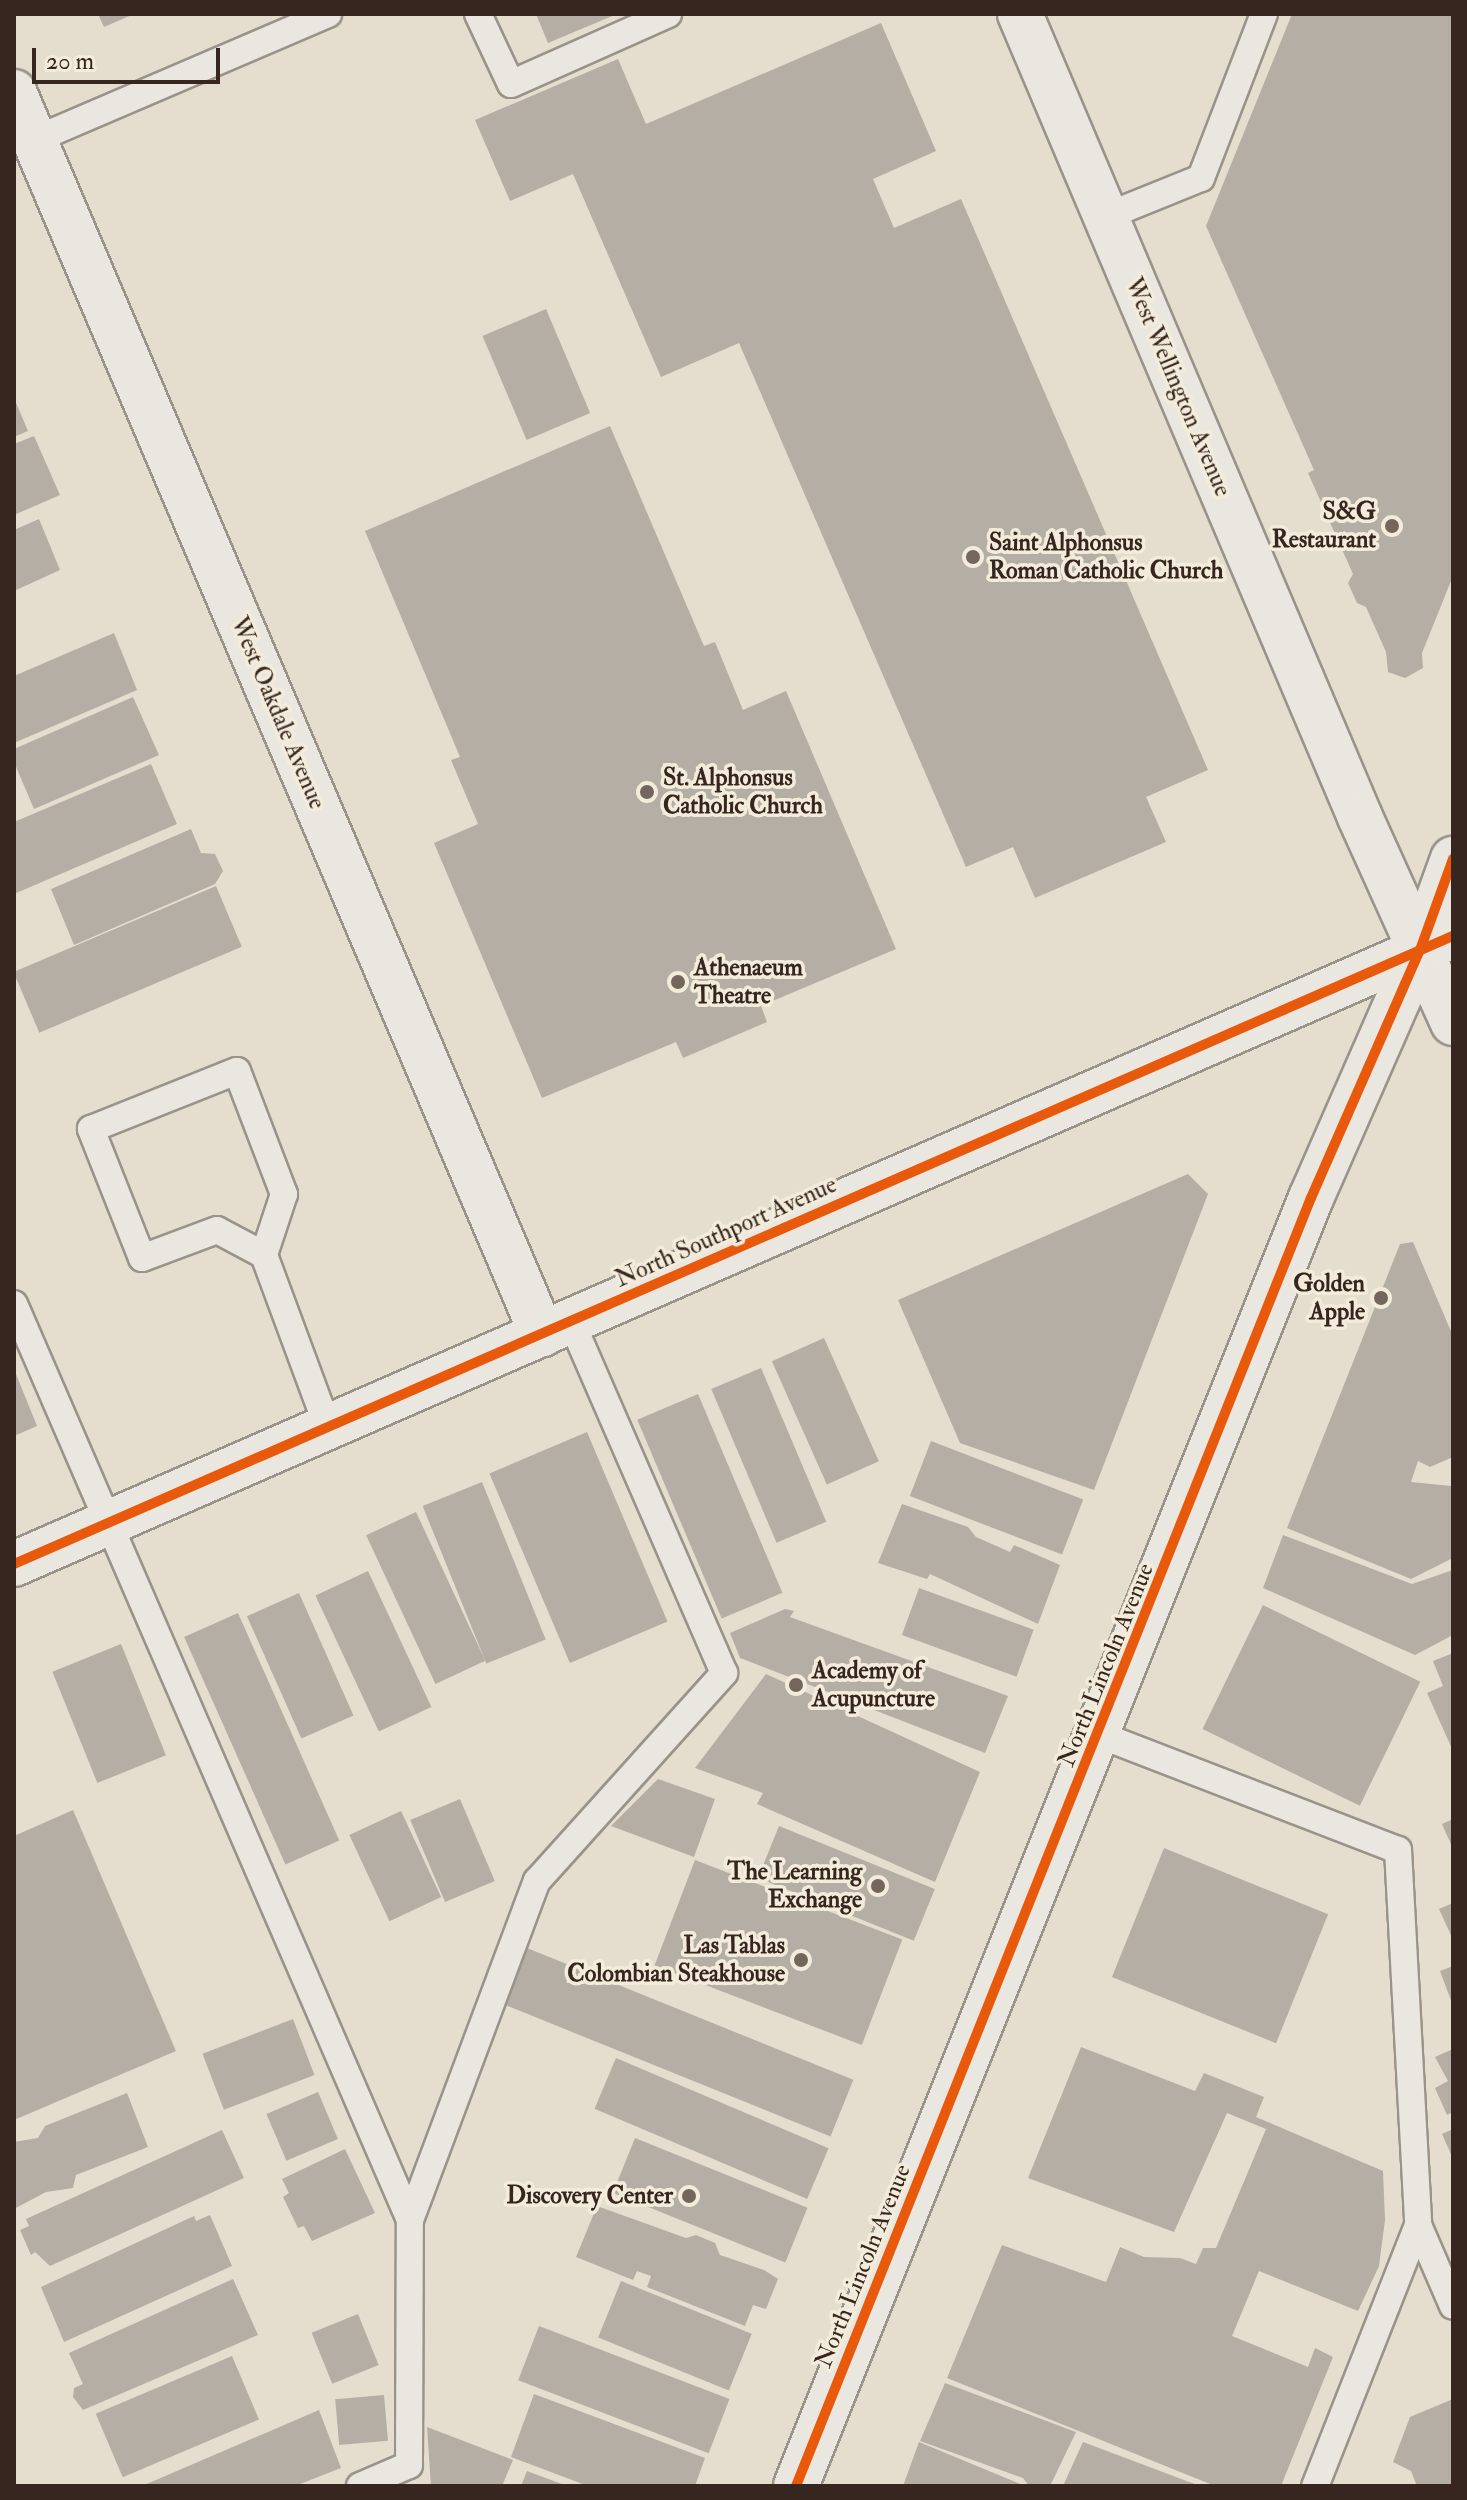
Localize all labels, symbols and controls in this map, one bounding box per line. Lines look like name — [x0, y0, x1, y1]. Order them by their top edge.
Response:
scale bar — [36, 32, 224, 82]
text: 20 m — [46, 46, 94, 77]
street label: West Wellington Avenue — [1119, 273, 1237, 501]
place label: S&G Restaurant — [1272, 498, 1376, 554]
marker: S&G Restaurant — [1383, 517, 1401, 535]
place label: Saint Alphonsus Roman Catholic Church — [989, 529, 1223, 585]
marker: Saint Alphonsus Roman Catholic Church — [964, 548, 982, 566]
street label: West Oakdale Avenue — [224, 612, 332, 814]
place label: St. Alphonsus Catholic Church — [663, 764, 823, 820]
marker: St. Alphonsus Catholic Church — [638, 783, 656, 801]
place label: Athenaeum Theatre — [694, 954, 803, 1010]
marker: Athenaeum Theatre — [669, 973, 687, 991]
street label: North Southport Avenue — [611, 1170, 841, 1294]
place label: Golden Apple — [1293, 1270, 1365, 1326]
marker: Golden Apple — [1372, 1289, 1390, 1307]
street label: North Lincoln Avenue — [1052, 1559, 1160, 1771]
place label: Academy of Acupuncture — [812, 1657, 935, 1713]
marker: Academy of Acupuncture — [787, 1676, 805, 1694]
place label: The Learning Exchange — [727, 1858, 862, 1914]
marker: The Learning Exchange — [869, 1877, 887, 1895]
place label: Las Tablas Colombian Steakhouse — [567, 1932, 785, 1988]
marker: Las Tablas Colombian Steakhouse — [792, 1951, 810, 1969]
street label: North Lincoln Avenue — [809, 2160, 917, 2372]
place label: Discovery Center — [507, 2182, 673, 2210]
marker: Discovery Center — [680, 2187, 698, 2205]

